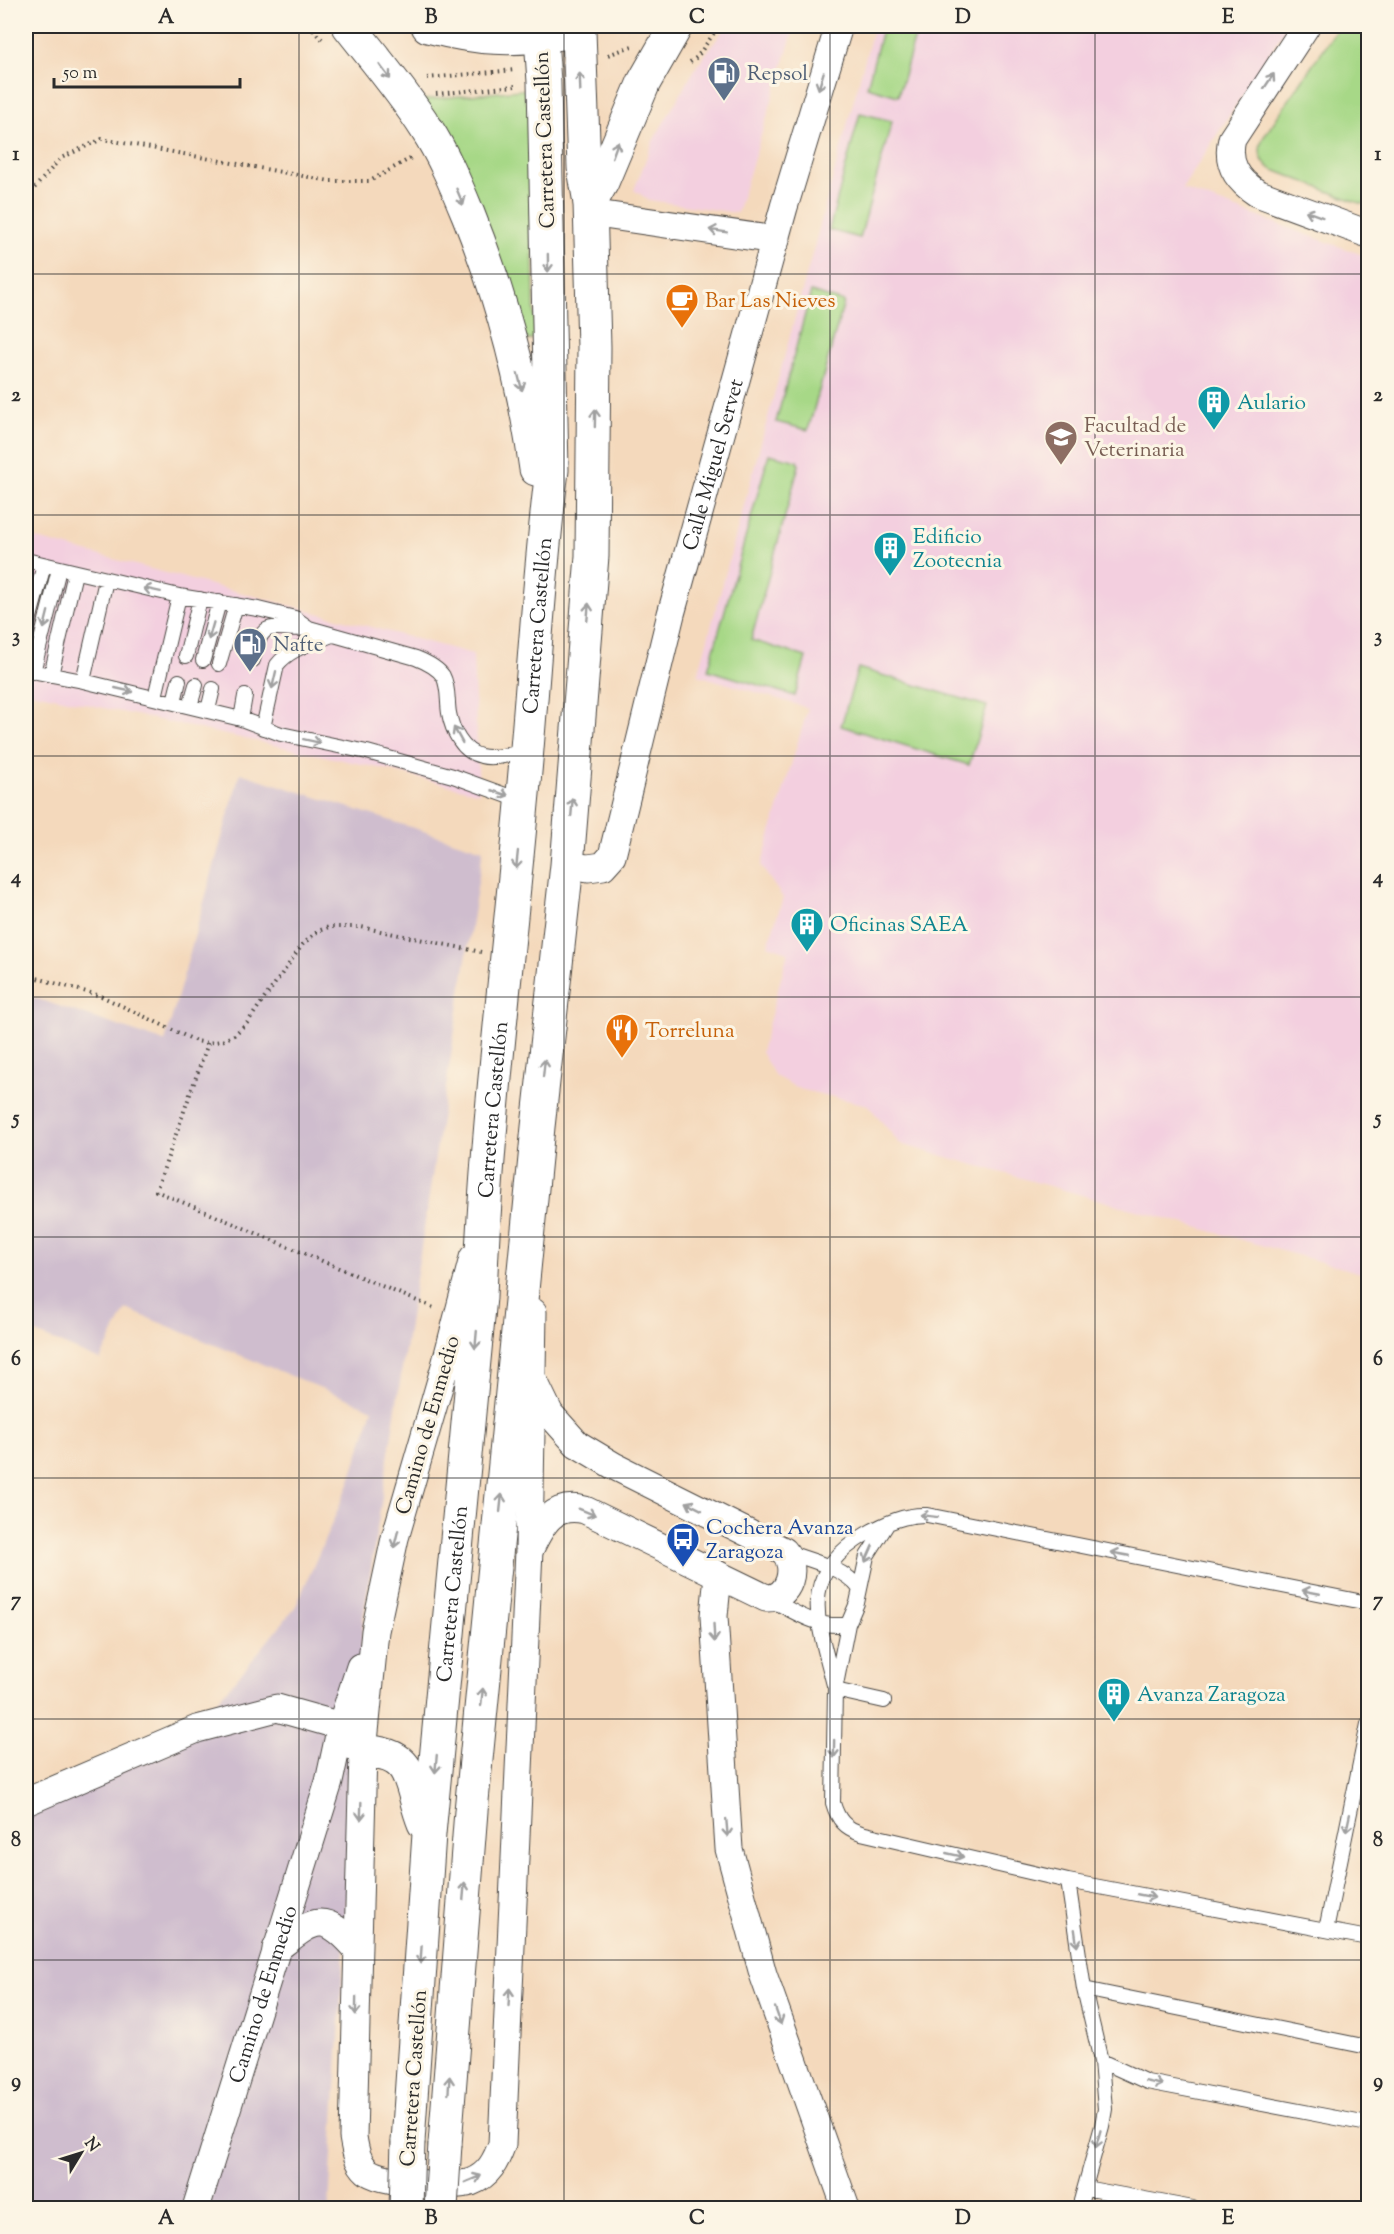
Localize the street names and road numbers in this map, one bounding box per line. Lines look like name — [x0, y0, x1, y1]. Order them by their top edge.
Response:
street label: Carretera Castellón — [528, 51, 564, 229]
street label: Calle Miguel Servet — [676, 376, 753, 554]
street label: Carretera Castellón — [517, 536, 561, 715]
street label: Carretera Castellón — [472, 1020, 517, 1199]
street label: Camino de Enmedio — [389, 1333, 469, 1519]
street label: Carretera Castellón — [430, 1504, 477, 1684]
street label: Camino de Enmedio — [223, 1902, 307, 2088]
street label: Carretera Castellón — [394, 1989, 436, 2168]

